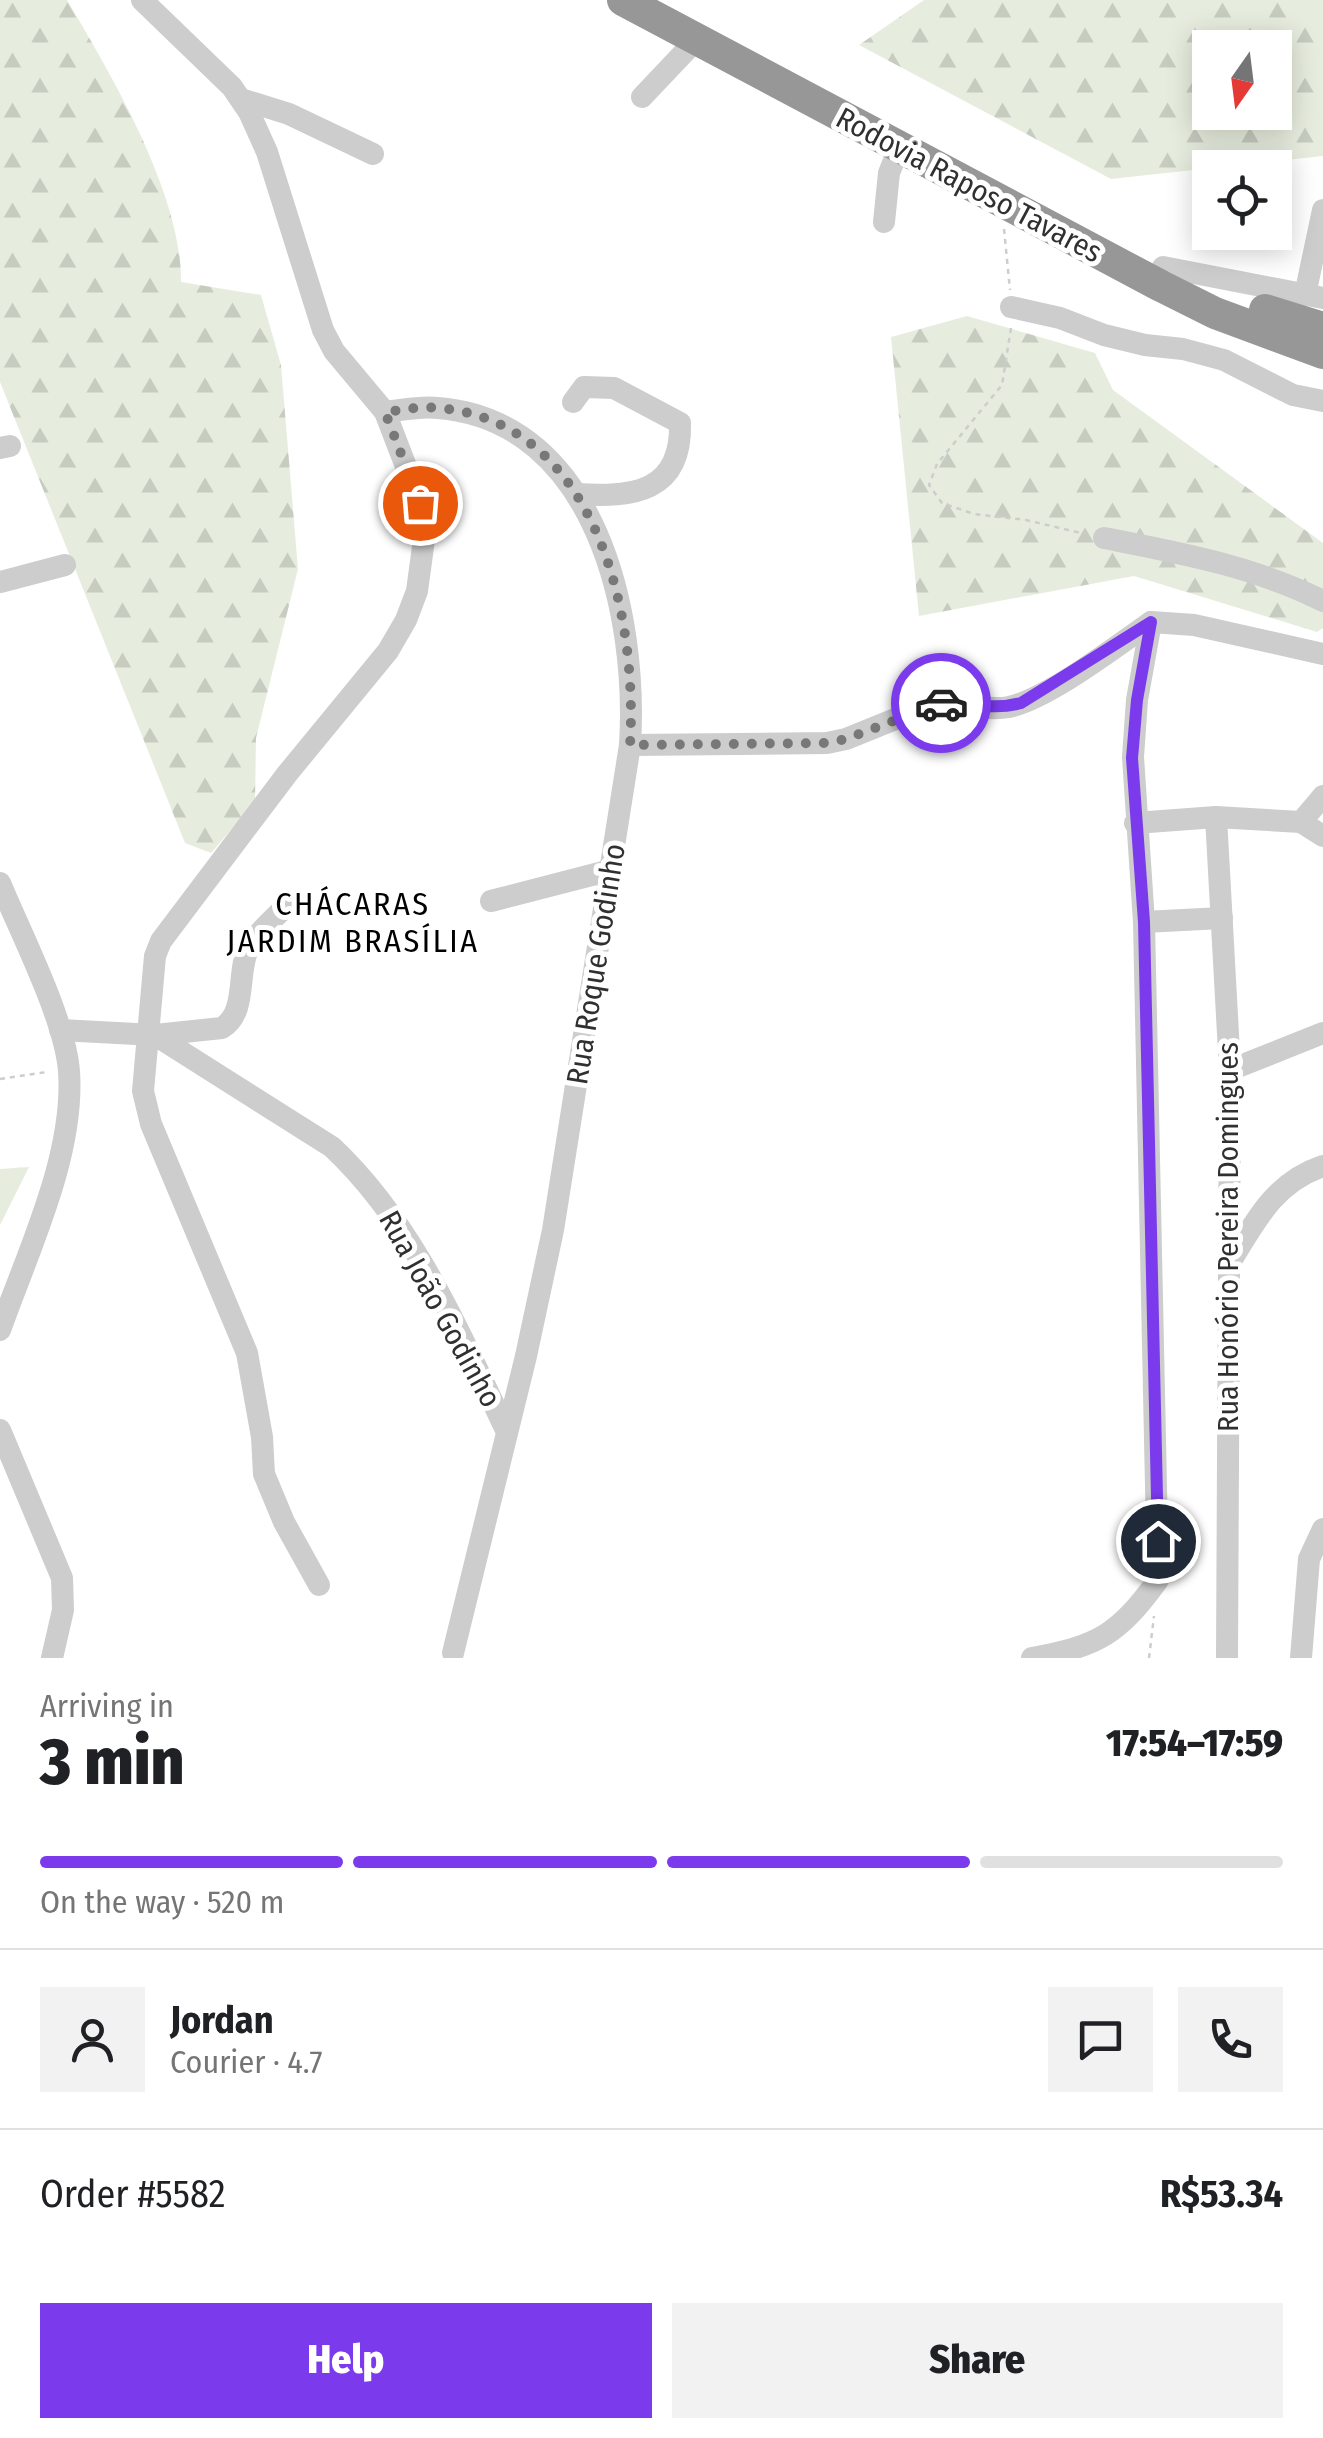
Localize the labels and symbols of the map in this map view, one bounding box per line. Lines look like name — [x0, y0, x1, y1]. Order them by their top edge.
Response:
north arrow — [1192, 30, 1292, 130]
street label: Rodovia Raposo Tavares — [830, 100, 1108, 270]
pin — [378, 461, 463, 546]
courier — [891, 653, 991, 753]
street label: Rua Roque Godinho — [559, 841, 633, 1087]
district label: CHÁCARAS JARDIM BRASÍLIA — [226, 885, 480, 960]
street label: Rua Honório Pereira Domingues — [1210, 1042, 1246, 1432]
street label: Rua João Godinho — [371, 1204, 509, 1414]
pin — [1116, 1499, 1201, 1584]

